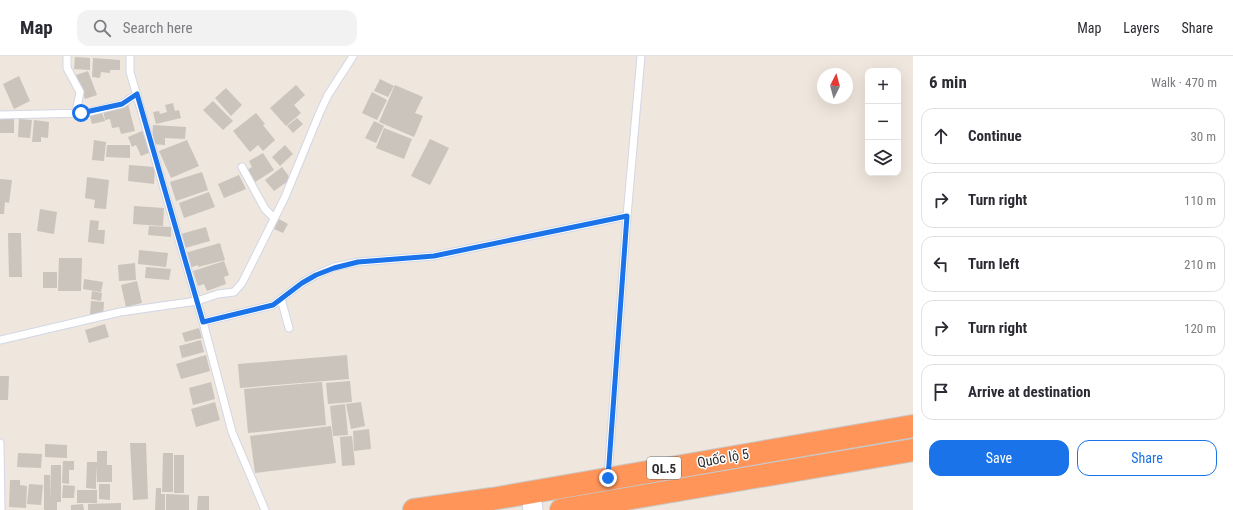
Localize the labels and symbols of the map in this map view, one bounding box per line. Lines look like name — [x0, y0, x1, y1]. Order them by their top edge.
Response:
north arrow — [817, 68, 853, 104]
route start — [72, 104, 90, 122]
street label: Quốc lộ 5 — [696, 446, 750, 470]
road number: QL.5 — [647, 457, 681, 479]
route end — [599, 469, 617, 487]

